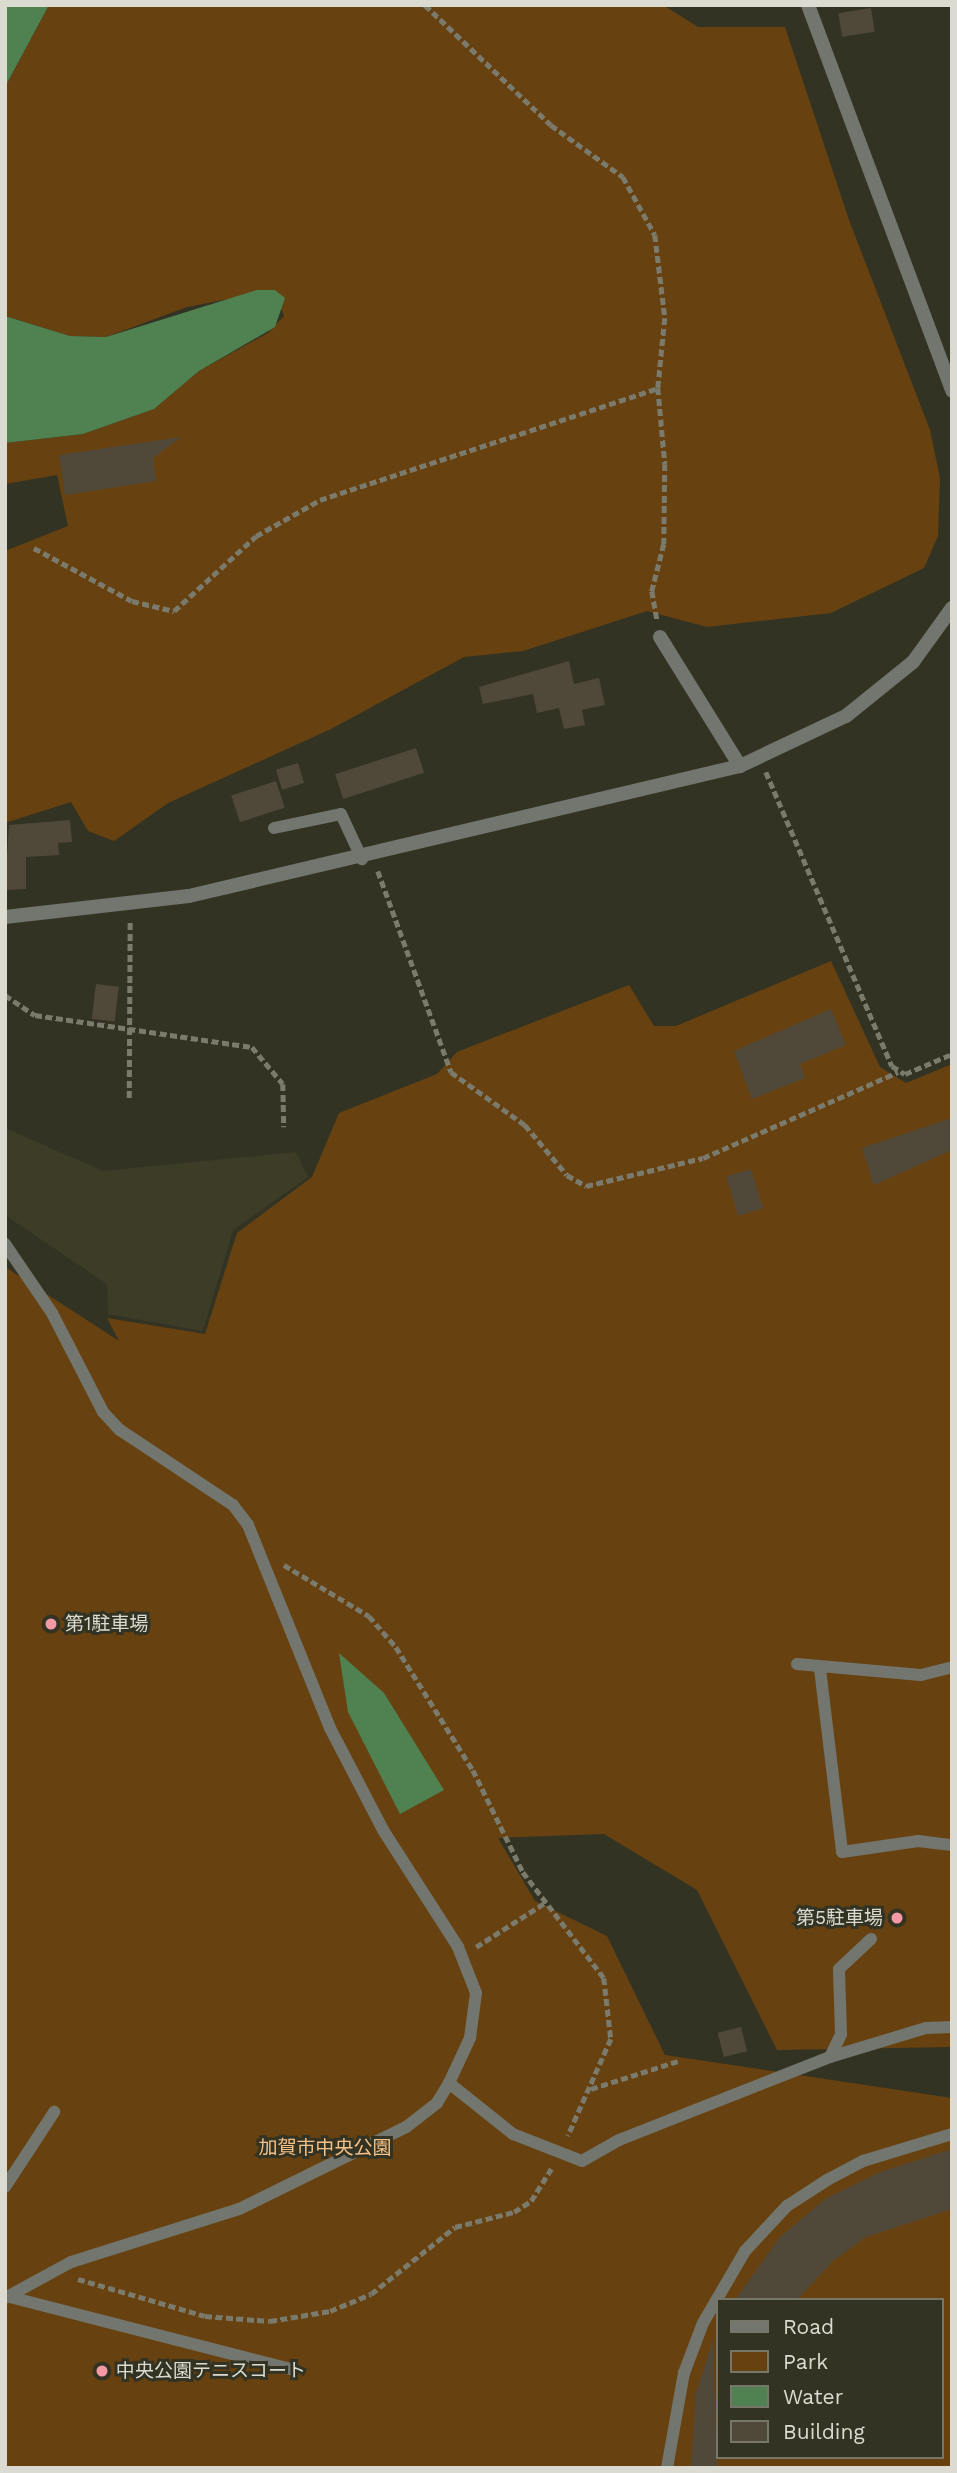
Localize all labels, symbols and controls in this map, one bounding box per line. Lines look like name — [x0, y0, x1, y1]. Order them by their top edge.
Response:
place label: 第1駐車場 — [65, 1613, 148, 1635]
marker: 第1駐車場 — [43, 1616, 59, 1632]
place label: 第5駐車場 — [796, 1907, 883, 1929]
marker: 第5駐車場 — [889, 1910, 905, 1926]
park label: 加賀市中央公園 — [259, 2137, 391, 2159]
legend — [716, 2298, 943, 2459]
text: Road — [783, 2314, 834, 2339]
text: Park — [783, 2349, 828, 2374]
place label: 中央公園テニスコート — [116, 2360, 306, 2382]
marker: 中央公園テニスコート — [94, 2363, 110, 2379]
text: Water — [783, 2384, 843, 2409]
text: Building — [783, 2419, 865, 2444]

